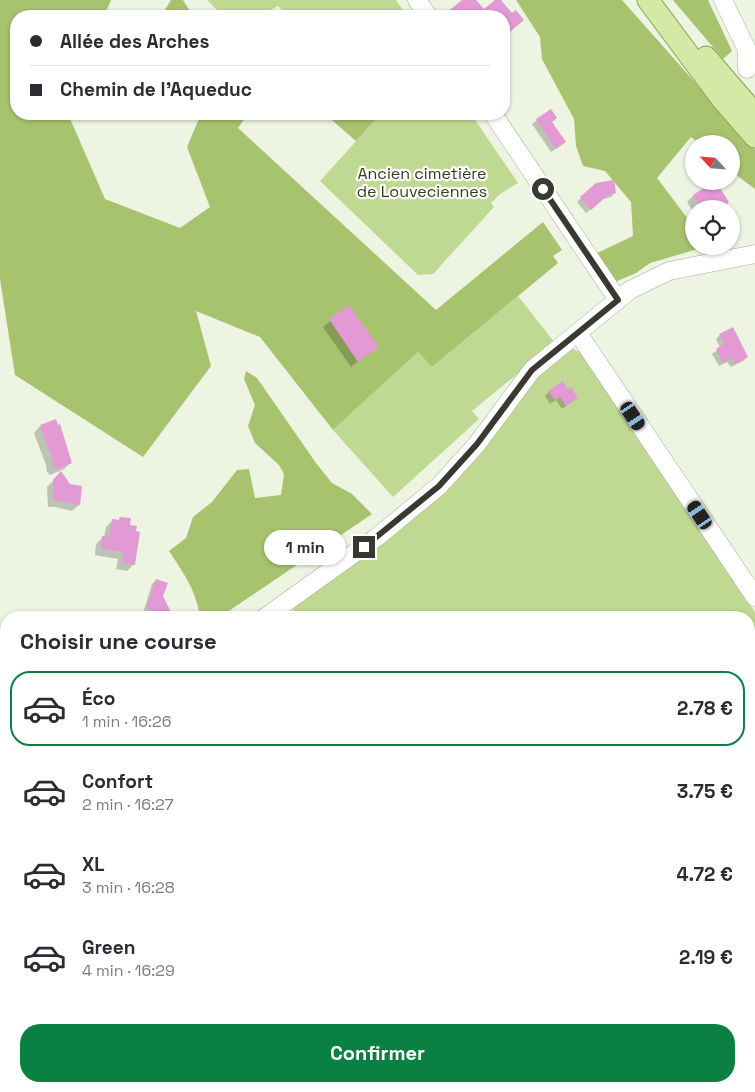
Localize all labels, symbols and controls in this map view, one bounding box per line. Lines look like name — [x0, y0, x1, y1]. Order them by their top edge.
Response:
text: Allée des Arches — [60, 29, 210, 54]
text: Chemin de l'Aqueduc — [60, 77, 252, 102]
north arrow — [685, 135, 740, 190]
map controls — [685, 135, 740, 255]
park label: Ancien cimetière de Louveciennes — [357, 163, 487, 202]
route start — [532, 178, 554, 200]
button: locate — [685, 200, 740, 255]
car — [618, 399, 647, 433]
car — [685, 498, 714, 532]
callout: 1 min — [264, 530, 346, 564]
route end — [353, 536, 375, 558]
text: 1 min — [285, 537, 325, 558]
text: Choisir une course — [20, 627, 217, 655]
icon: car — [22, 686, 67, 731]
text: Éco — [82, 686, 115, 711]
text: 2.78 € — [677, 696, 733, 721]
text: 1 min · 16:26 — [82, 711, 171, 732]
icon: car — [22, 769, 67, 814]
text: Confort — [82, 769, 153, 794]
text: 3.75 € — [677, 779, 733, 804]
text: 2 min · 16:27 — [82, 794, 174, 815]
icon: car — [22, 852, 67, 897]
text: XL — [82, 852, 105, 877]
text: 4.72 € — [676, 862, 733, 887]
text: 3 min · 16:28 — [82, 877, 175, 898]
icon: car — [22, 935, 67, 980]
text: Green — [82, 935, 135, 960]
text: 2.19 € — [679, 945, 733, 970]
text: 4 min · 16:29 — [82, 960, 175, 981]
button: Confirmer — [20, 1024, 735, 1082]

